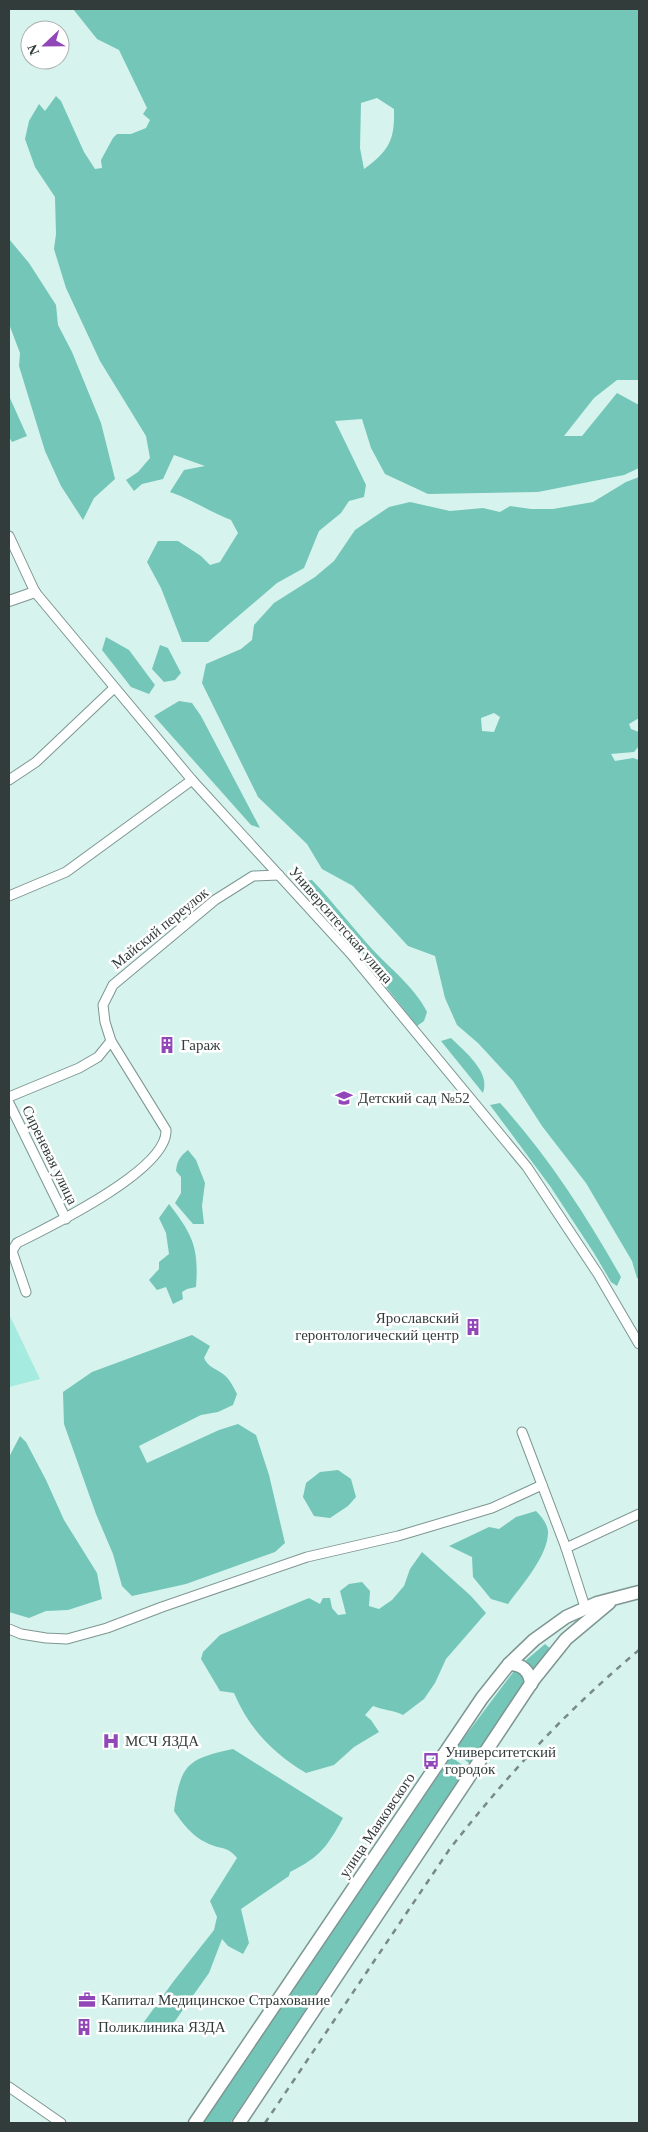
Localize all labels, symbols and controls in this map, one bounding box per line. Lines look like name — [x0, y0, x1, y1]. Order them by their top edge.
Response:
north arrow — [20, 20, 70, 70]
text: N — [25, 42, 42, 57]
street label: Университетская улица — [286, 863, 396, 987]
street label: Майский переулок — [109, 884, 212, 972]
building icon: Гараж — [157, 1035, 177, 1055]
place label: Гараж — [181, 1037, 221, 1053]
school or university icon: Детский сад №52 — [334, 1088, 354, 1108]
place label: Детский сад №52 — [358, 1090, 470, 1106]
street label: Сиреневая улица — [19, 1103, 81, 1207]
place label: Ярославский геронтологический центр — [295, 1310, 459, 1343]
building icon: Ярославский геронтологический центр — [463, 1317, 483, 1337]
hospital icon: МСЧ ЯЗДА — [101, 1731, 121, 1751]
place label: МСЧ ЯЗДА — [125, 1733, 199, 1749]
place label: Университетский городок — [445, 1744, 556, 1777]
bus stop icon: Университетский городок — [421, 1751, 441, 1771]
street label: улица Маяковского — [336, 1770, 418, 1880]
office icon: Капитал Медицинское Страхование — [77, 1990, 97, 2010]
place label: Капитал Медицинское Страхование — [101, 1992, 330, 2008]
building icon: Поликлиника ЯЗДА — [74, 2017, 94, 2037]
place label: Поликлиника ЯЗДА — [98, 2019, 226, 2035]

